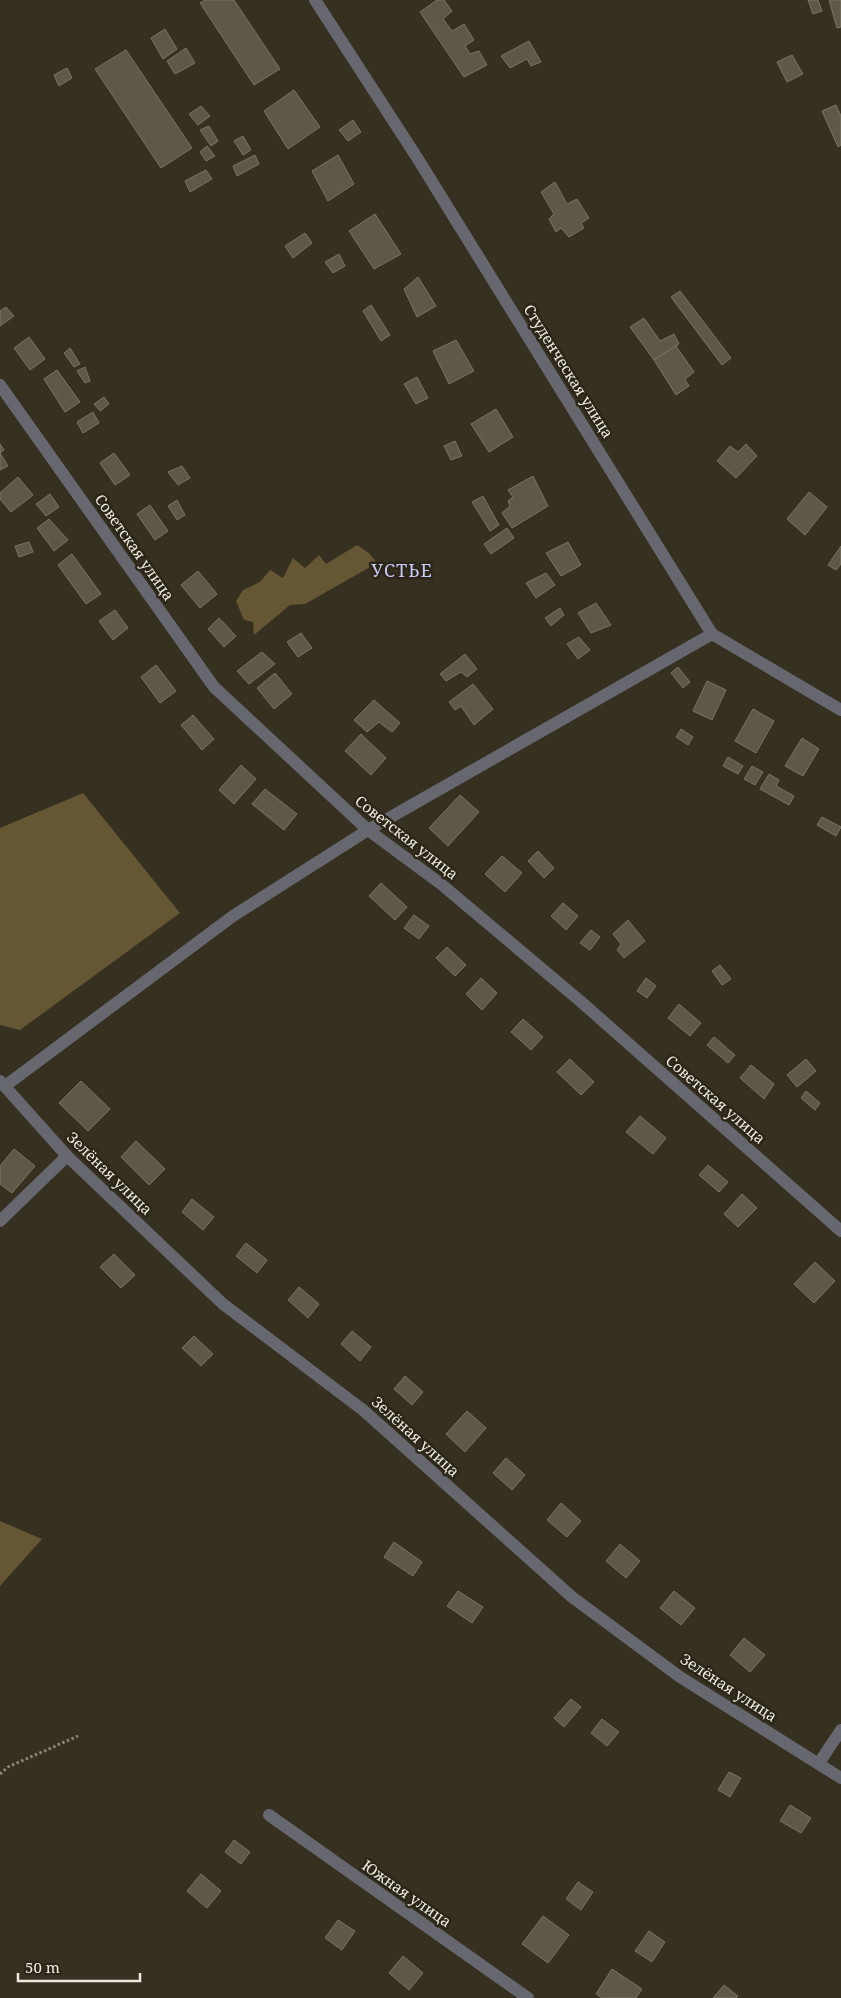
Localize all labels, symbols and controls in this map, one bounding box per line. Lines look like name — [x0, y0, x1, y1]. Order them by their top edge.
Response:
street label: Студенческая улица — [520, 300, 618, 442]
street label: Советская улица — [91, 490, 179, 604]
district label: УСТЬЕ — [371, 558, 433, 582]
street label: Советская улица — [351, 790, 463, 884]
street label: Советская улица — [662, 1050, 770, 1148]
street label: Зелёная улица — [63, 1127, 157, 1219]
street label: Зелёная улица — [368, 1391, 464, 1481]
street label: Зелёная улица — [677, 1648, 781, 1726]
street label: Южная улица — [358, 1855, 456, 1931]
scale bar — [18, 1950, 140, 1982]
text: 50 m — [25, 1957, 60, 1977]

